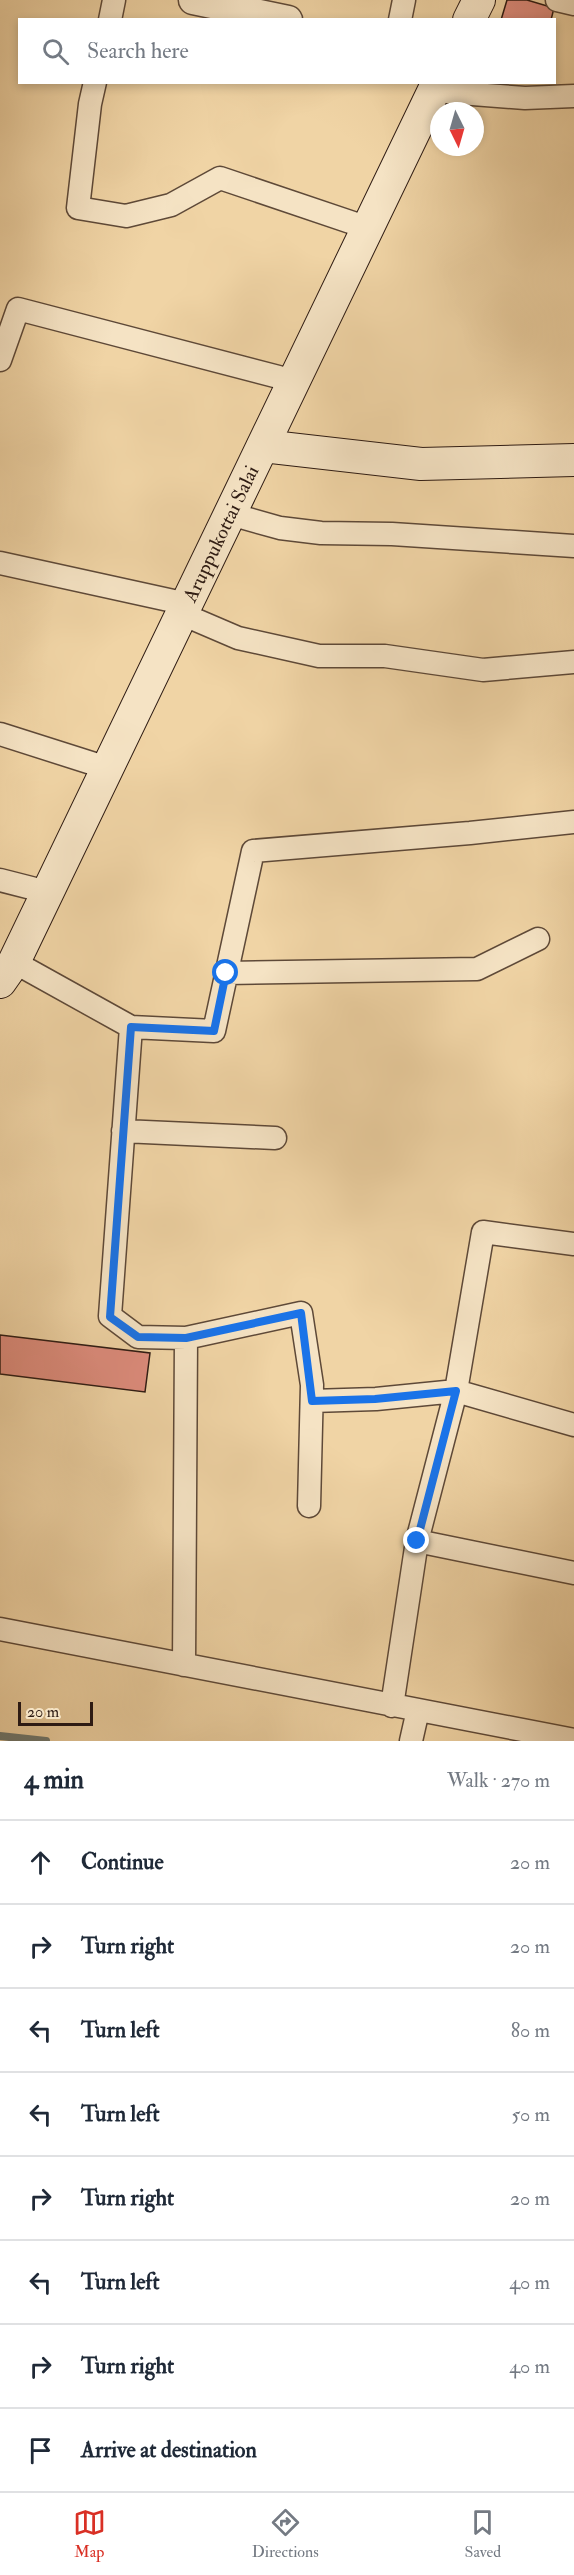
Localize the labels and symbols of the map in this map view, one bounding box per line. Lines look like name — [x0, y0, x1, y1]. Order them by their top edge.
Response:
north arrow — [430, 102, 484, 156]
street label: Aruppukottai Salai — [177, 461, 264, 607]
route start — [212, 959, 238, 985]
route end — [403, 1527, 429, 1553]
scale bar — [18, 1699, 93, 1726]

